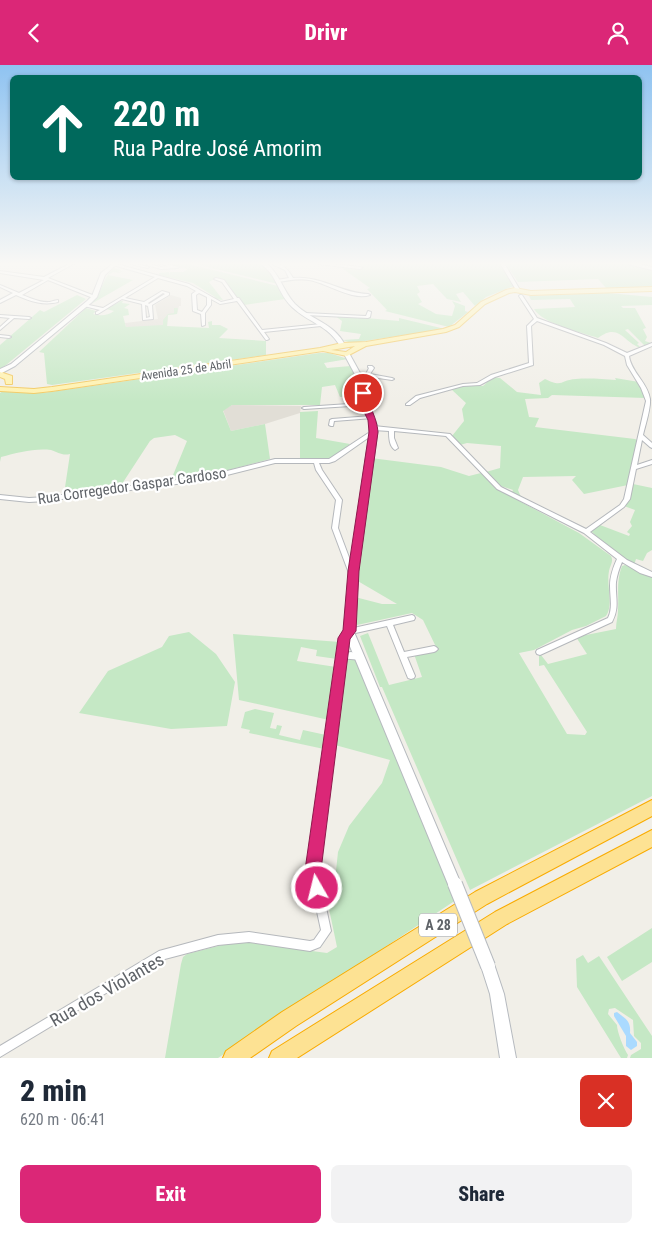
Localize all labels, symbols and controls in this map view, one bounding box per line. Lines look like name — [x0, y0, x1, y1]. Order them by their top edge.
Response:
icon: back — [20, 19, 48, 47]
icon: person — [604, 19, 632, 47]
text: Drivr — [305, 20, 347, 45]
text: 220 m — [113, 94, 200, 135]
icon: ahead — [30, 95, 95, 160]
text: Rua Padre José Amorim — [113, 136, 322, 161]
street label: Avenida 25 de Abril — [140, 357, 232, 383]
pin — [342, 372, 384, 414]
icon: arrive — [349, 379, 377, 407]
street label: Rua Corregedor Gaspar Cardoso — [37, 464, 227, 508]
position arrow — [290, 861, 342, 913]
road number: A 28 — [419, 913, 457, 937]
street label: Rua dos Violantes — [46, 948, 167, 1031]
text: 2 min — [20, 1073, 87, 1108]
button: close — [580, 1075, 632, 1127]
text: 620 m · 06:41 — [20, 1110, 106, 1129]
button: Exit — [20, 1165, 321, 1223]
button: Share — [331, 1165, 632, 1223]

